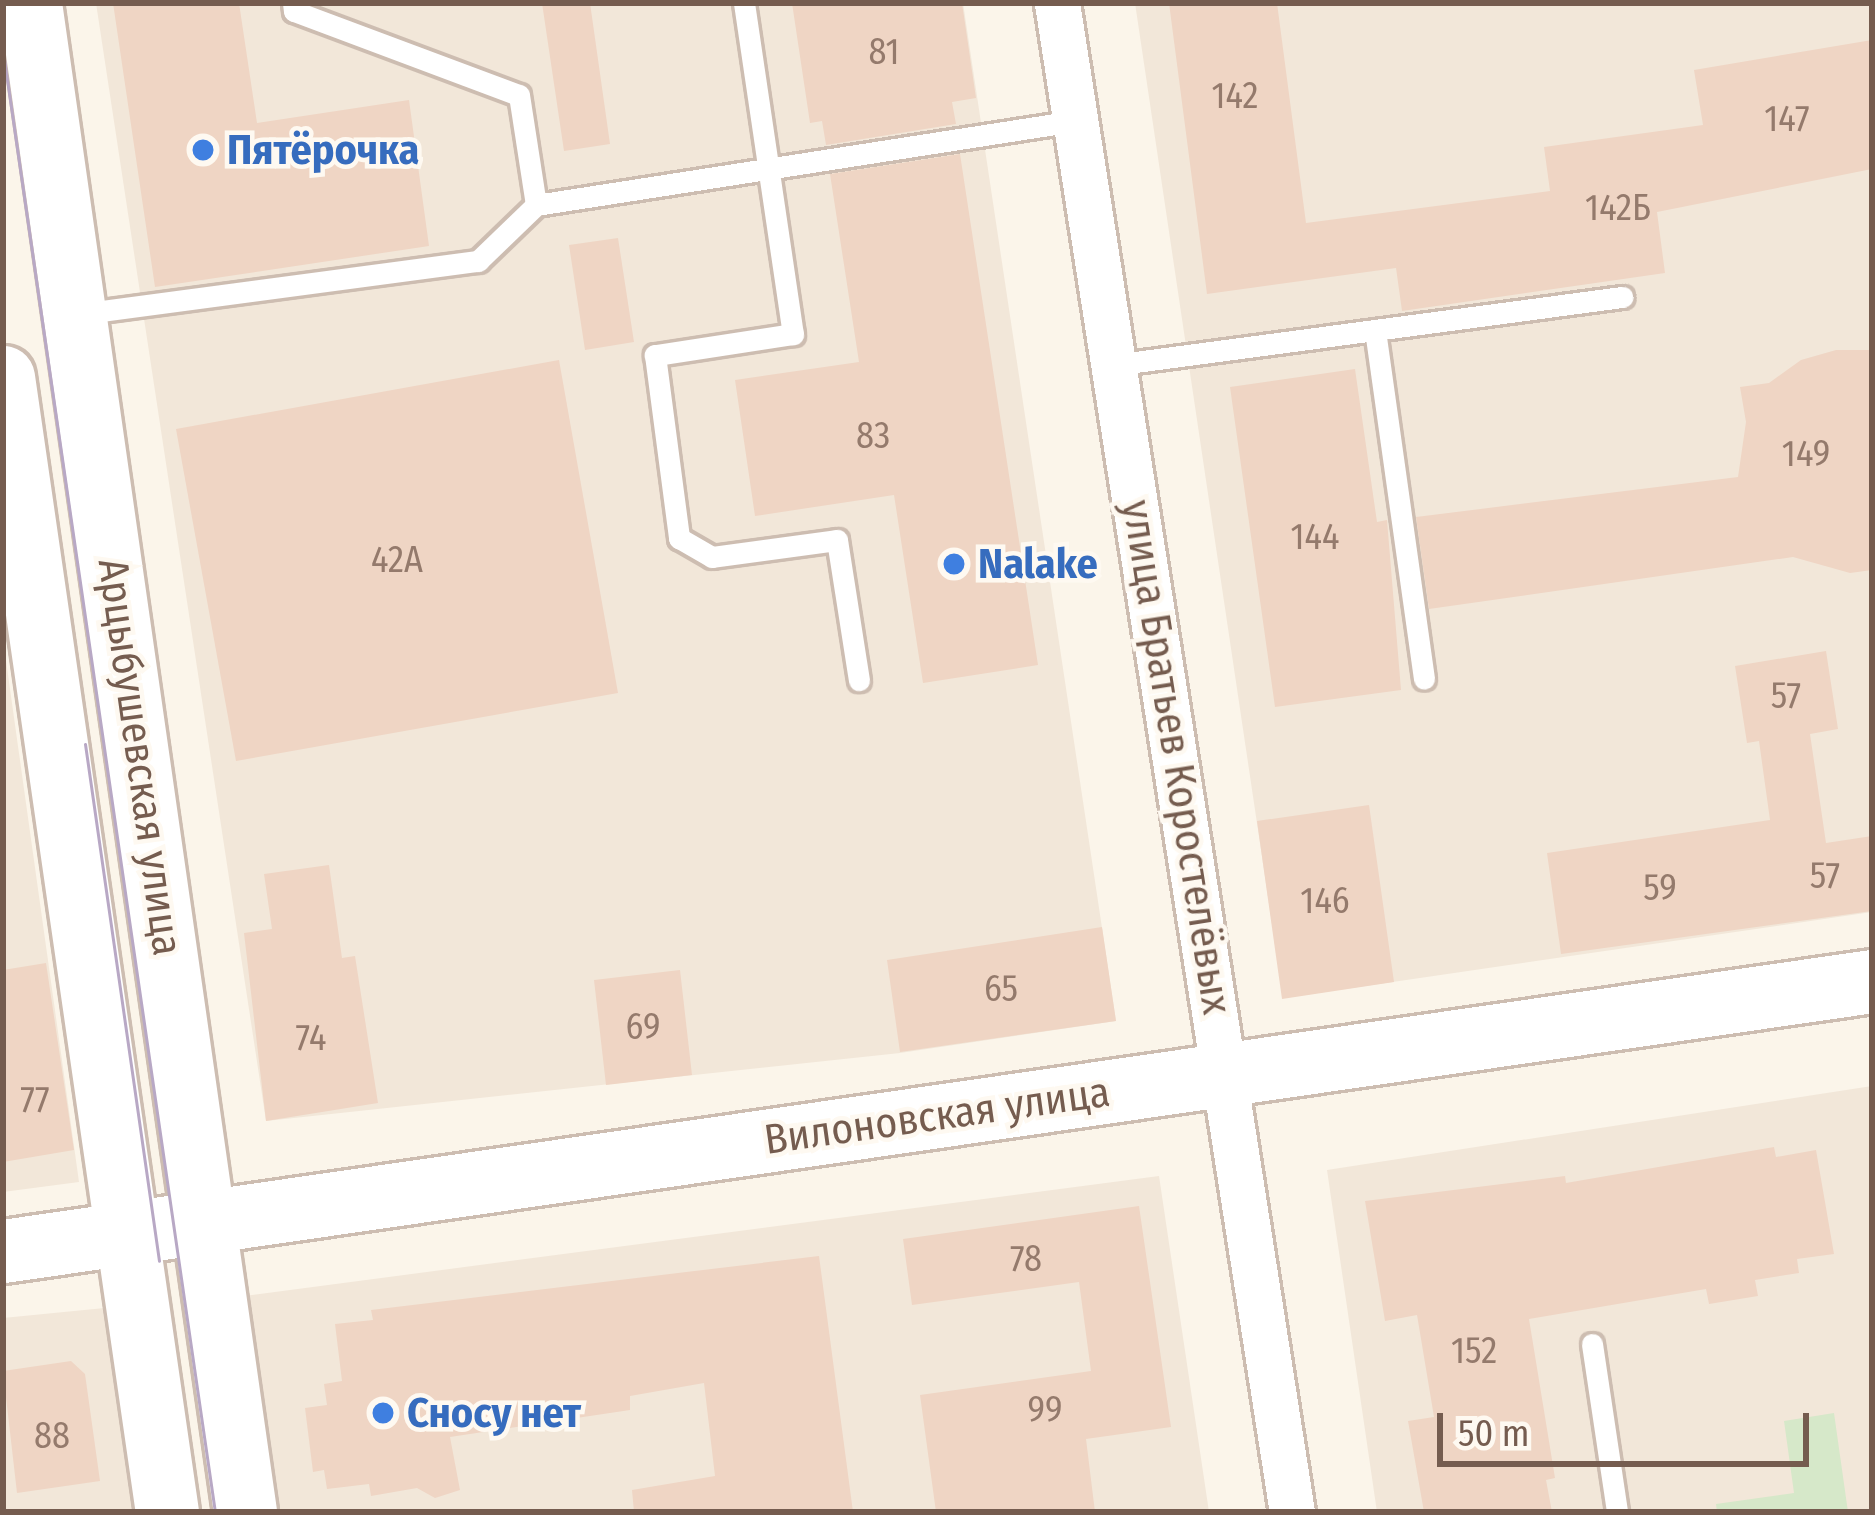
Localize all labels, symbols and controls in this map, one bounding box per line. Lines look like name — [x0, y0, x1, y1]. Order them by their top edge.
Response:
house number: 81 — [868, 31, 900, 75]
house number: 142 — [1212, 75, 1258, 119]
house number: 147 — [1764, 98, 1810, 142]
place label: Пятёрочка — [227, 125, 419, 175]
marker: Пятёрочка — [190, 137, 216, 163]
house number: 142Б — [1585, 187, 1651, 231]
house number: 83 — [856, 415, 890, 459]
house number: 149 — [1782, 433, 1830, 477]
street label: улица Братьев Коростелёвых — [1111, 496, 1243, 1018]
house number: 144 — [1291, 516, 1339, 560]
house number: 42А — [371, 539, 423, 583]
place label: Nalake — [978, 539, 1098, 589]
marker: Nalake — [941, 551, 967, 577]
street label: Арцыбушевская улица — [87, 555, 193, 959]
house number: 57 — [1771, 675, 1801, 719]
house number: 57 — [1810, 855, 1840, 899]
house number: 59 — [1643, 867, 1677, 911]
house number: 146 — [1300, 880, 1350, 924]
house number: 65 — [984, 968, 1018, 1012]
house number: 69 — [626, 1006, 660, 1050]
house number: 74 — [296, 1017, 326, 1061]
street label: Вилоновская улица — [761, 1067, 1113, 1165]
house number: 77 — [20, 1079, 50, 1123]
house number: 78 — [1010, 1238, 1042, 1282]
house number: 152 — [1451, 1330, 1497, 1374]
place label: Сносу нет — [407, 1388, 581, 1438]
house number: 99 — [1028, 1389, 1062, 1433]
scale bar — [1443, 1389, 1815, 1463]
marker: Сносу нет — [370, 1400, 396, 1426]
text: 50 m — [1458, 1412, 1529, 1456]
house number: 88 — [34, 1415, 70, 1459]

